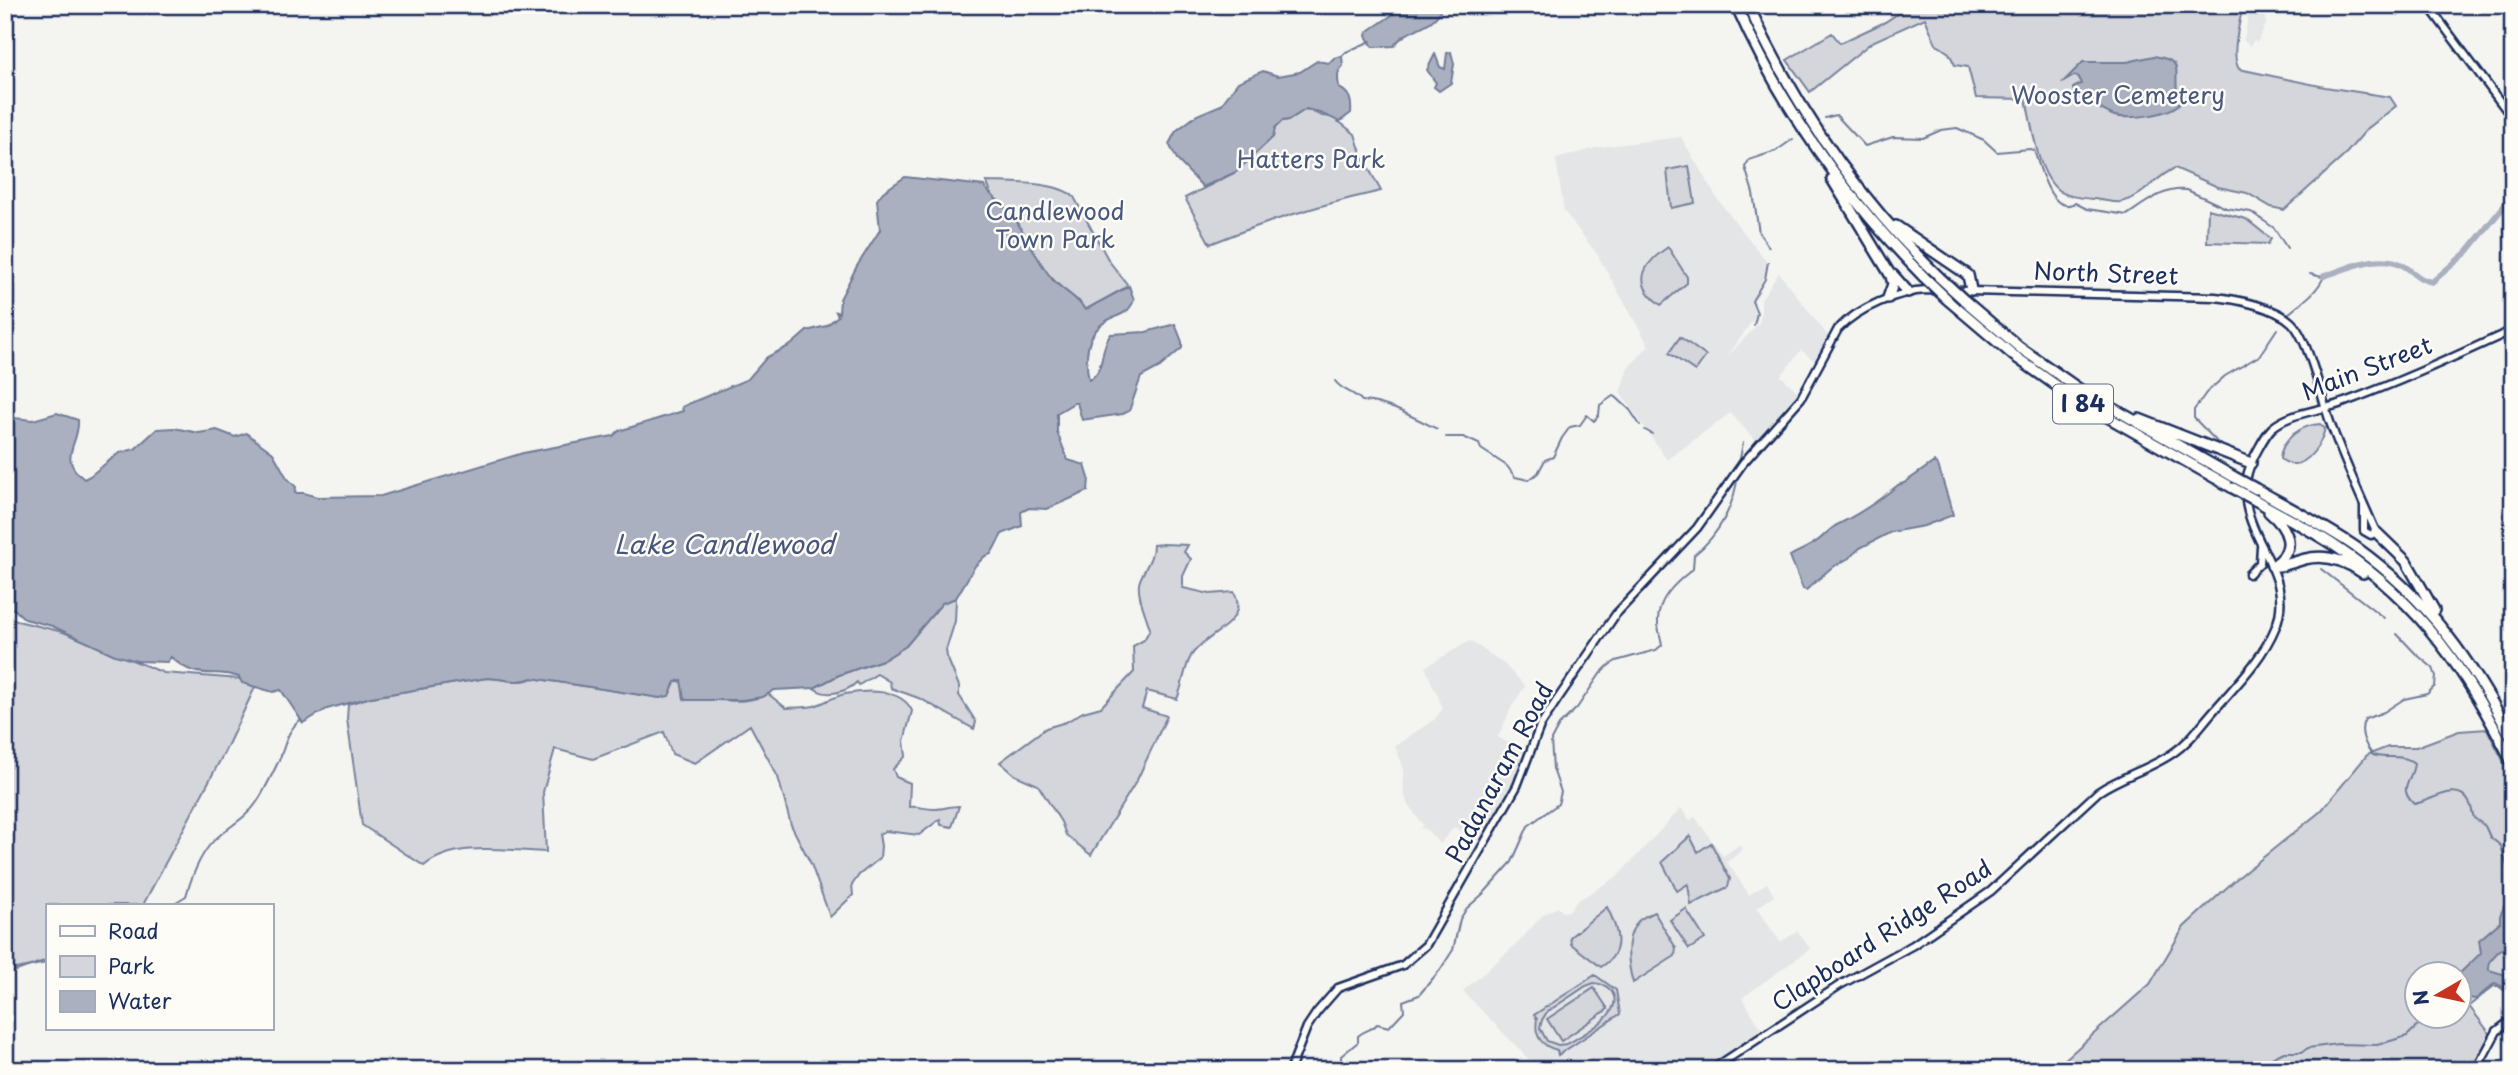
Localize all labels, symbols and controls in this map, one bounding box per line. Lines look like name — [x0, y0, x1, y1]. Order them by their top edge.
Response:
park label: Wooster Cemetery — [2011, 76, 2225, 112]
park label: Hatters Park — [1237, 140, 1385, 176]
park label: Candlewood Town Park — [985, 192, 1125, 256]
street label: North Street — [2033, 251, 2179, 293]
street label: Main Street — [2296, 326, 2437, 408]
road number: I 84 — [2053, 384, 2113, 424]
water label: Lake Candlewood — [614, 524, 838, 563]
street label: Padanaram Road — [1436, 676, 1561, 869]
street label: Clapboard Ridge Road — [1764, 849, 1998, 1019]
legend — [46, 904, 273, 1030]
text: Road — [108, 914, 159, 946]
text: Park — [108, 949, 155, 981]
north arrow — [2402, 960, 2472, 1030]
text: Water — [108, 984, 172, 1016]
text: N — [2405, 988, 2435, 1007]

